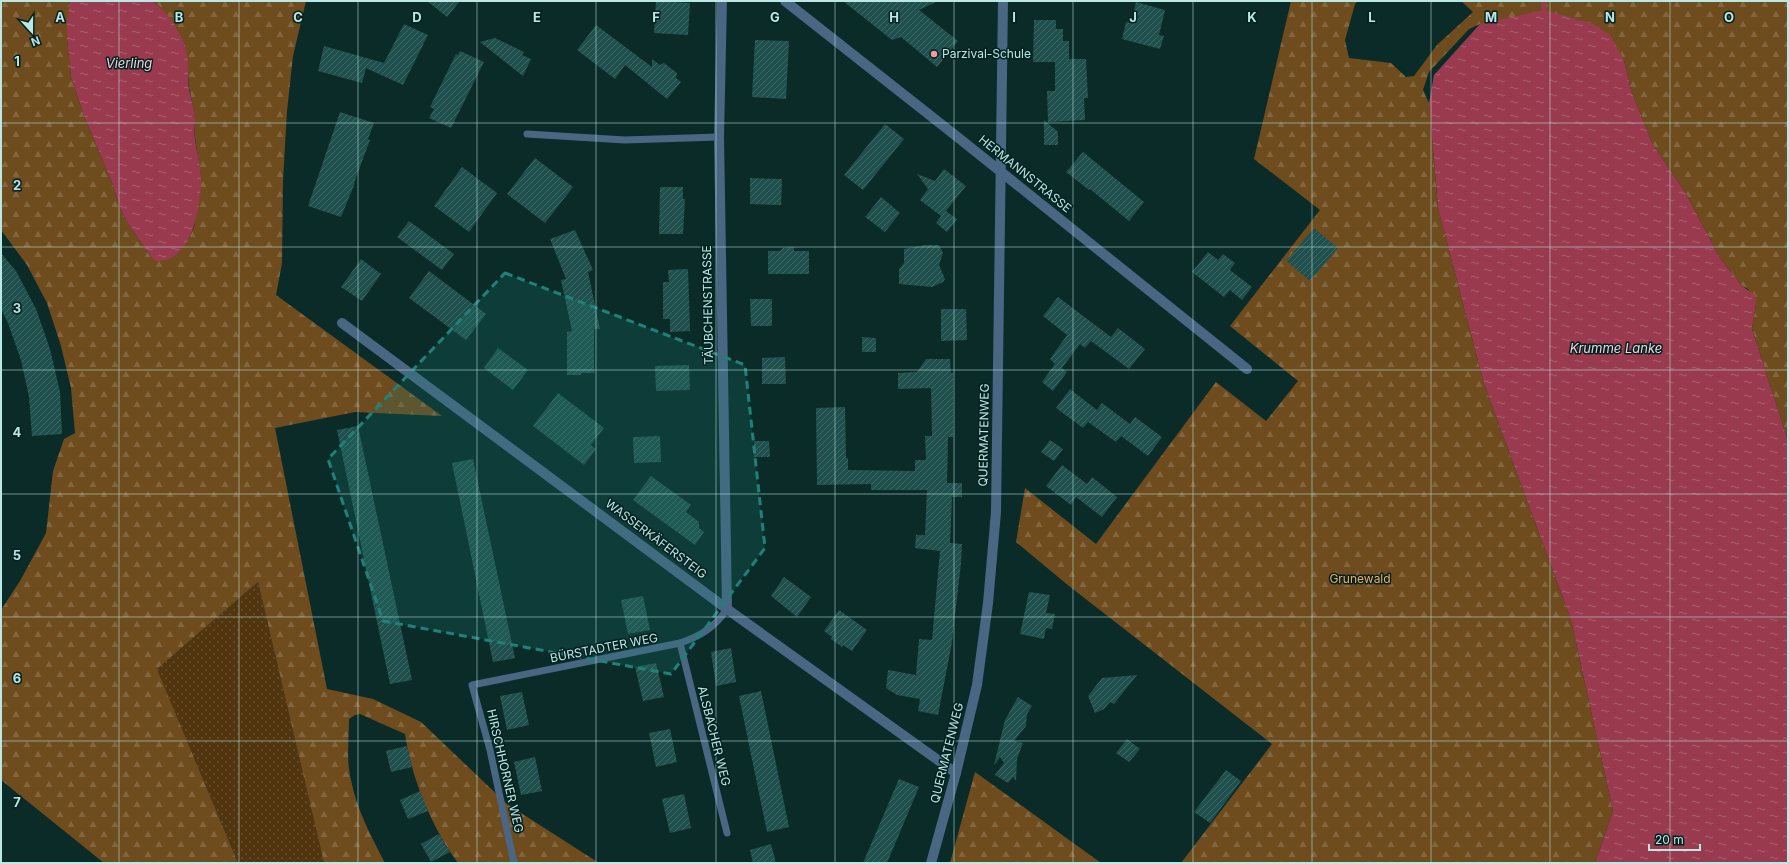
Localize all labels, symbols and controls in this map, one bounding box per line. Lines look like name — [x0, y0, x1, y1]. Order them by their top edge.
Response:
text: A — [55, 9, 65, 25]
text: B — [175, 9, 184, 25]
text: C — [293, 9, 303, 25]
text: D — [412, 9, 422, 25]
text: E — [533, 9, 541, 25]
text: F — [652, 9, 660, 25]
text: G — [770, 9, 780, 25]
text: H — [889, 9, 899, 25]
text: I — [1012, 9, 1016, 25]
text: J — [1129, 9, 1137, 25]
text: K — [1247, 9, 1257, 25]
text: L — [1368, 9, 1376, 25]
text: M — [1485, 9, 1497, 25]
text: N — [1605, 9, 1615, 25]
text: O — [1724, 9, 1734, 25]
north arrow — [12, 12, 52, 52]
text: N — [29, 33, 42, 49]
place label: Parzival-Schule — [942, 46, 1031, 61]
marker: Parzival-Schule — [929, 49, 939, 59]
text: 1 — [14, 53, 20, 69]
water label: Vierling — [106, 55, 152, 71]
street label: HERMANNSTRASSE — [976, 132, 1075, 216]
text: 2 — [13, 177, 21, 193]
street label: TÄUBCHENSTRASSE — [699, 245, 716, 365]
text: 3 — [13, 300, 21, 316]
water label: Krumme Lanke — [1570, 340, 1662, 356]
street label: QUERMATENWEG — [975, 383, 992, 487]
text: 4 — [13, 424, 22, 440]
street label: WASSERKÄFERSTEIG — [603, 496, 710, 582]
text: 5 — [13, 547, 21, 563]
park label: Grunewald — [1329, 571, 1391, 586]
street label: BÜRSTADTER WEG — [549, 630, 659, 665]
text: 6 — [13, 670, 21, 686]
street label: ALSBACHER WEG — [695, 684, 734, 787]
street label: QUERMATENWEG — [927, 701, 966, 805]
street label: HIRSCHHORNER WEG — [484, 708, 527, 834]
text: 7 — [13, 794, 21, 810]
scale bar — [1649, 826, 1700, 852]
text: 20 m — [1655, 832, 1684, 847]

